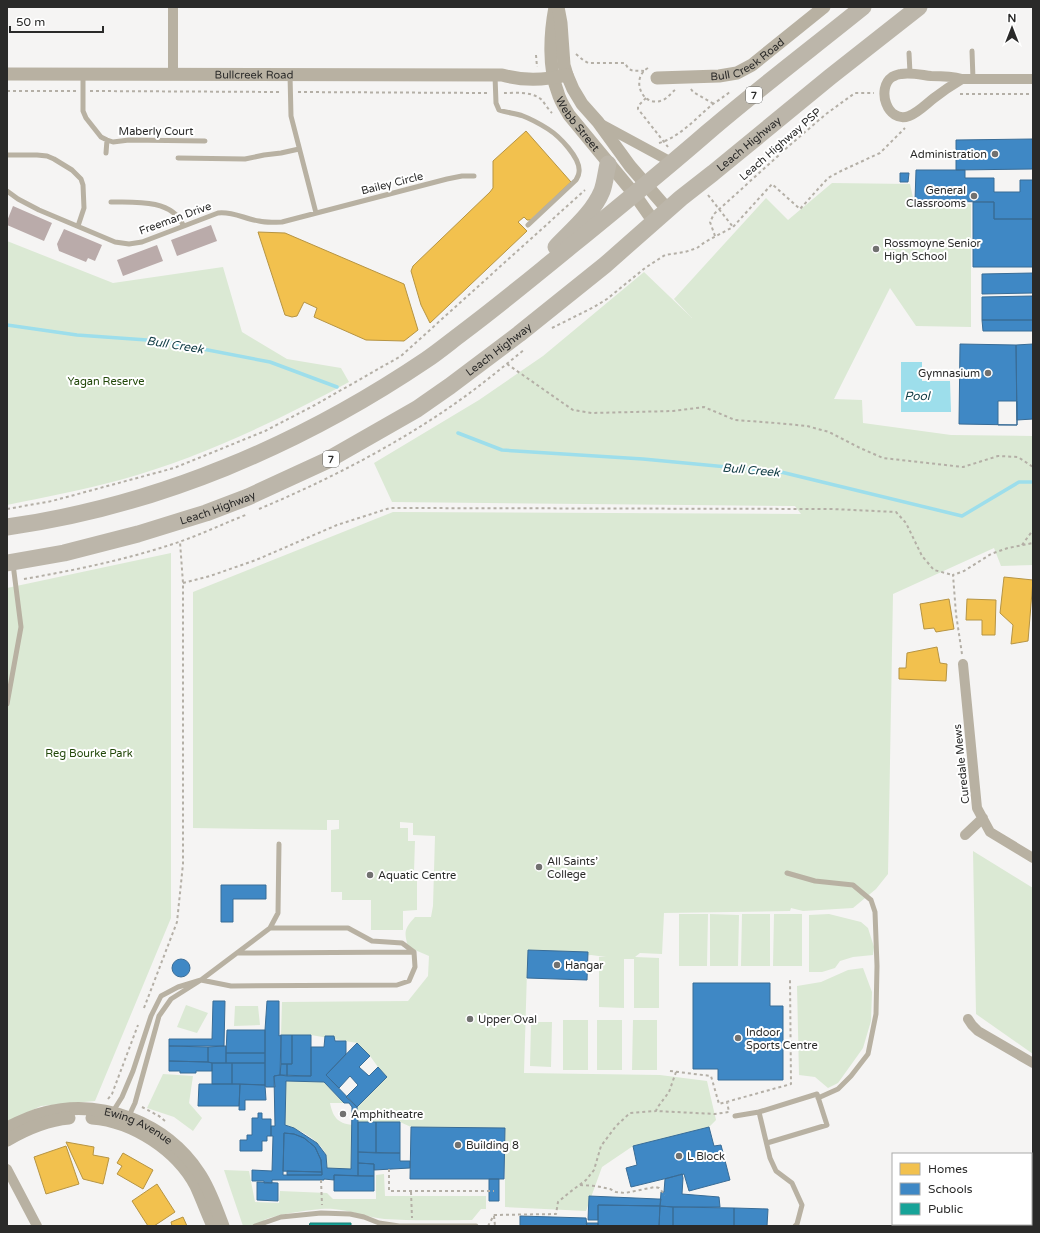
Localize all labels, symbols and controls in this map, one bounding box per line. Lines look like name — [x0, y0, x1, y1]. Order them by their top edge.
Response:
scale bar — [10, 8, 103, 34]
north arrow — [992, 8, 1032, 48]
text: N — [1008, 12, 1016, 25]
text: 50 m — [16, 15, 45, 29]
street label: Bull Creek Road — [710, 36, 787, 83]
street label: Bullcreek Road — [215, 68, 293, 82]
road number: 7 — [746, 87, 762, 103]
street label: Webb Street — [553, 95, 602, 154]
street label: Leach Highway PSP — [737, 105, 824, 183]
street label: Leach Highway — [714, 114, 784, 174]
street label: Maberly Court — [119, 125, 193, 138]
place label: Administration — [910, 148, 987, 161]
marker: Administration — [990, 149, 1000, 159]
street label: Bailey Circle — [360, 169, 424, 197]
place label: General Classrooms — [906, 184, 966, 210]
marker: General Classrooms — [969, 191, 979, 201]
street label: Freeman Drive — [137, 199, 213, 238]
place label: Rossmoyne Senior High School — [884, 237, 982, 263]
marker: Rossmoyne Senior High School — [871, 244, 881, 254]
street label: Leach Highway — [463, 321, 534, 379]
water label: Bull Creek — [146, 334, 206, 357]
place label: Gymnasium — [918, 367, 980, 380]
marker: Gymnasium — [983, 368, 993, 378]
park label: Yagan Reserve — [68, 375, 144, 388]
water label: Pool — [904, 389, 932, 403]
road number: 7 — [323, 451, 339, 467]
water label: Bull Creek — [722, 461, 782, 480]
street label: Leach Highway — [178, 488, 258, 528]
street label: Curedale Mews — [951, 723, 972, 804]
park label: Reg Bourke Park — [45, 747, 133, 760]
place label: All Saints’ College — [547, 855, 598, 881]
marker: All Saints’ College — [534, 862, 544, 872]
place label: Aquatic Centre — [378, 869, 456, 882]
marker: Aquatic Centre — [365, 870, 375, 880]
place label: Hangar — [565, 959, 604, 972]
marker: Hangar — [552, 960, 562, 970]
place label: Upper Oval — [478, 1013, 537, 1026]
marker: Upper Oval — [465, 1014, 475, 1024]
place label: Indoor Sports Centre — [746, 1026, 818, 1052]
marker: Indoor Sports Centre — [733, 1033, 743, 1043]
street label: Ewing Avenue — [103, 1105, 175, 1148]
place label: Amphitheatre — [351, 1108, 423, 1121]
marker: Amphitheatre — [338, 1109, 348, 1119]
place label: Building 8 — [466, 1139, 519, 1152]
marker: Building 8 — [453, 1140, 463, 1150]
place label: L Block — [687, 1150, 725, 1163]
marker: L Block — [674, 1151, 684, 1161]
legend — [892, 1153, 1032, 1225]
text: Homes — [928, 1162, 968, 1176]
text: Schools — [928, 1182, 973, 1196]
text: Public — [928, 1202, 963, 1216]

